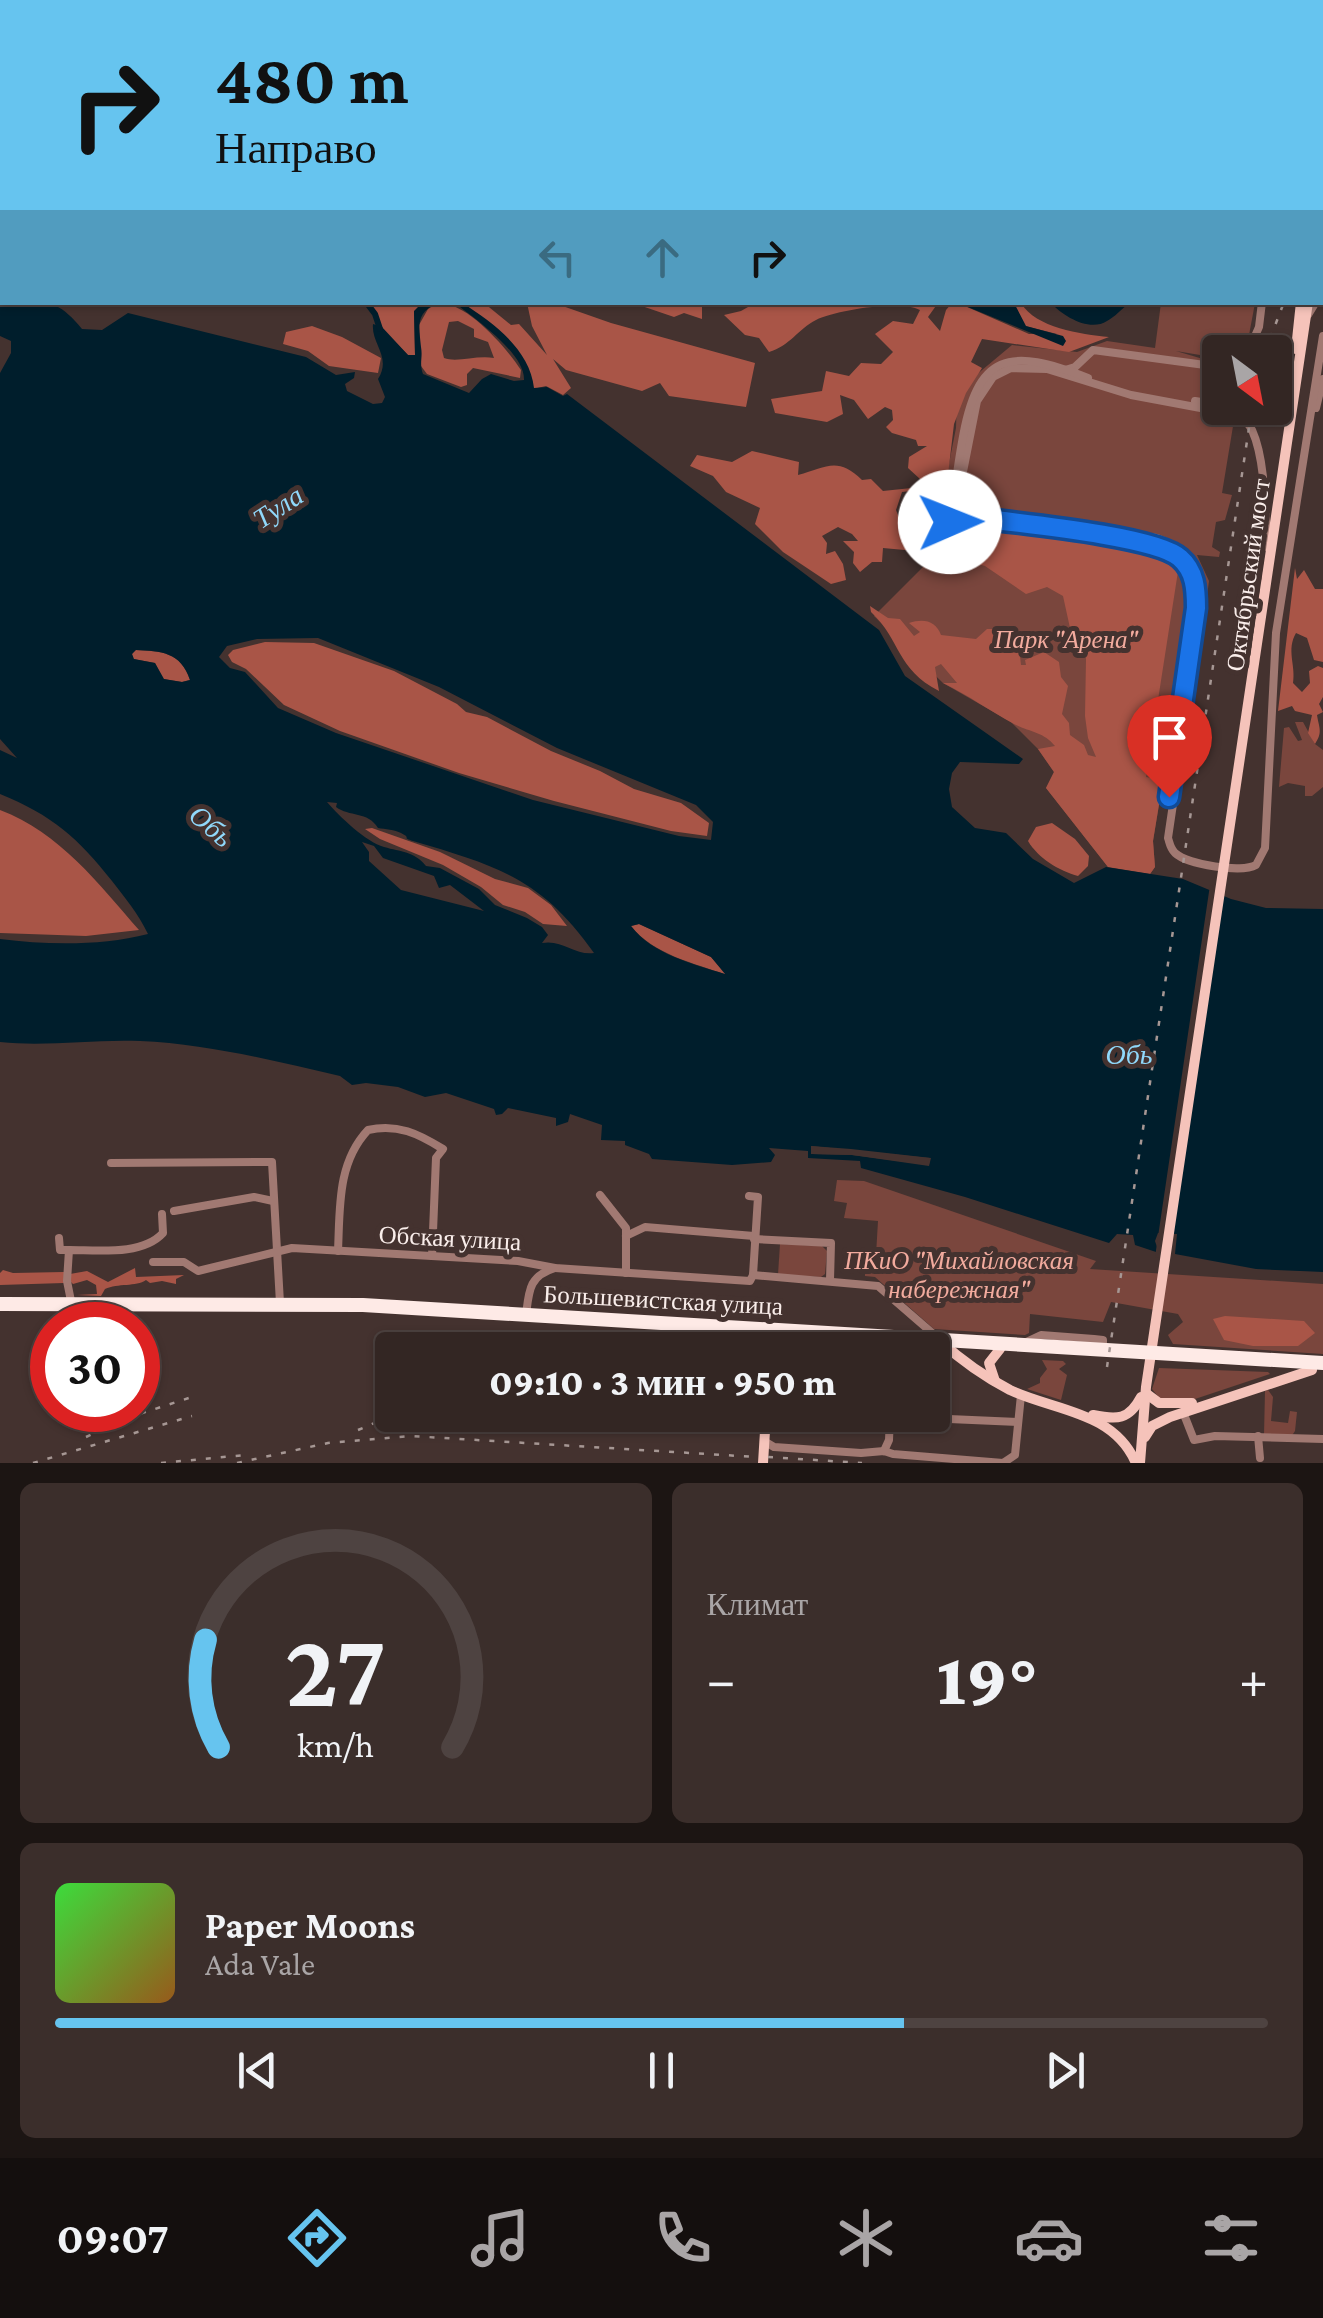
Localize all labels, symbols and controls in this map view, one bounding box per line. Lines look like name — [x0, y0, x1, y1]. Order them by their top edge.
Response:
icon: right — [50, 40, 180, 170]
text: 480 m — [215, 40, 409, 118]
text: Направо — [215, 123, 377, 173]
icon: left — [530, 230, 585, 285]
icon: ahead — [635, 230, 690, 285]
icon: right — [740, 230, 795, 285]
north arrow — [1202, 335, 1292, 425]
map controls — [1202, 335, 1292, 425]
position arrow — [898, 470, 1002, 574]
street label: Октябрьский мост — [1221, 477, 1275, 673]
water label: Тула — [247, 480, 309, 534]
park label: Парк "Арена" — [993, 626, 1140, 653]
pin — [1127, 695, 1212, 798]
icon: arrive — [1142, 710, 1197, 765]
water label: Обь — [183, 799, 239, 853]
water label: Обь — [1105, 1039, 1153, 1070]
street label: Обская улица — [378, 1221, 522, 1255]
park label: ПКиО "Михайловская набережная" — [843, 1247, 1074, 1303]
street label: Большевистская улица — [542, 1280, 784, 1320]
speed limit sign: 30 — [30, 1302, 160, 1432]
text: 09:10 · 3 мин · 950 m — [489, 1361, 836, 1403]
text: Климат — [707, 1586, 808, 1622]
text: 27 — [285, 1612, 386, 1727]
text: 19° — [936, 1637, 1038, 1720]
text: − — [707, 1649, 736, 1710]
text: + — [1239, 1649, 1268, 1710]
text: km/h — [297, 1725, 374, 1765]
text: Paper Moons — [205, 1904, 415, 1946]
text: Ada Vale — [205, 1946, 315, 1982]
icon: previous — [230, 2043, 285, 2098]
icon: pause — [634, 2043, 689, 2098]
icon: next — [1038, 2043, 1093, 2098]
icon: directions — [282, 2203, 352, 2273]
icon: music — [465, 2203, 535, 2273]
icon: phone — [648, 2203, 718, 2273]
icon: climate — [831, 2203, 901, 2273]
icon: car — [1014, 2203, 1084, 2273]
icon: filters — [1196, 2203, 1266, 2273]
text: 09:07 — [56, 2213, 169, 2263]

